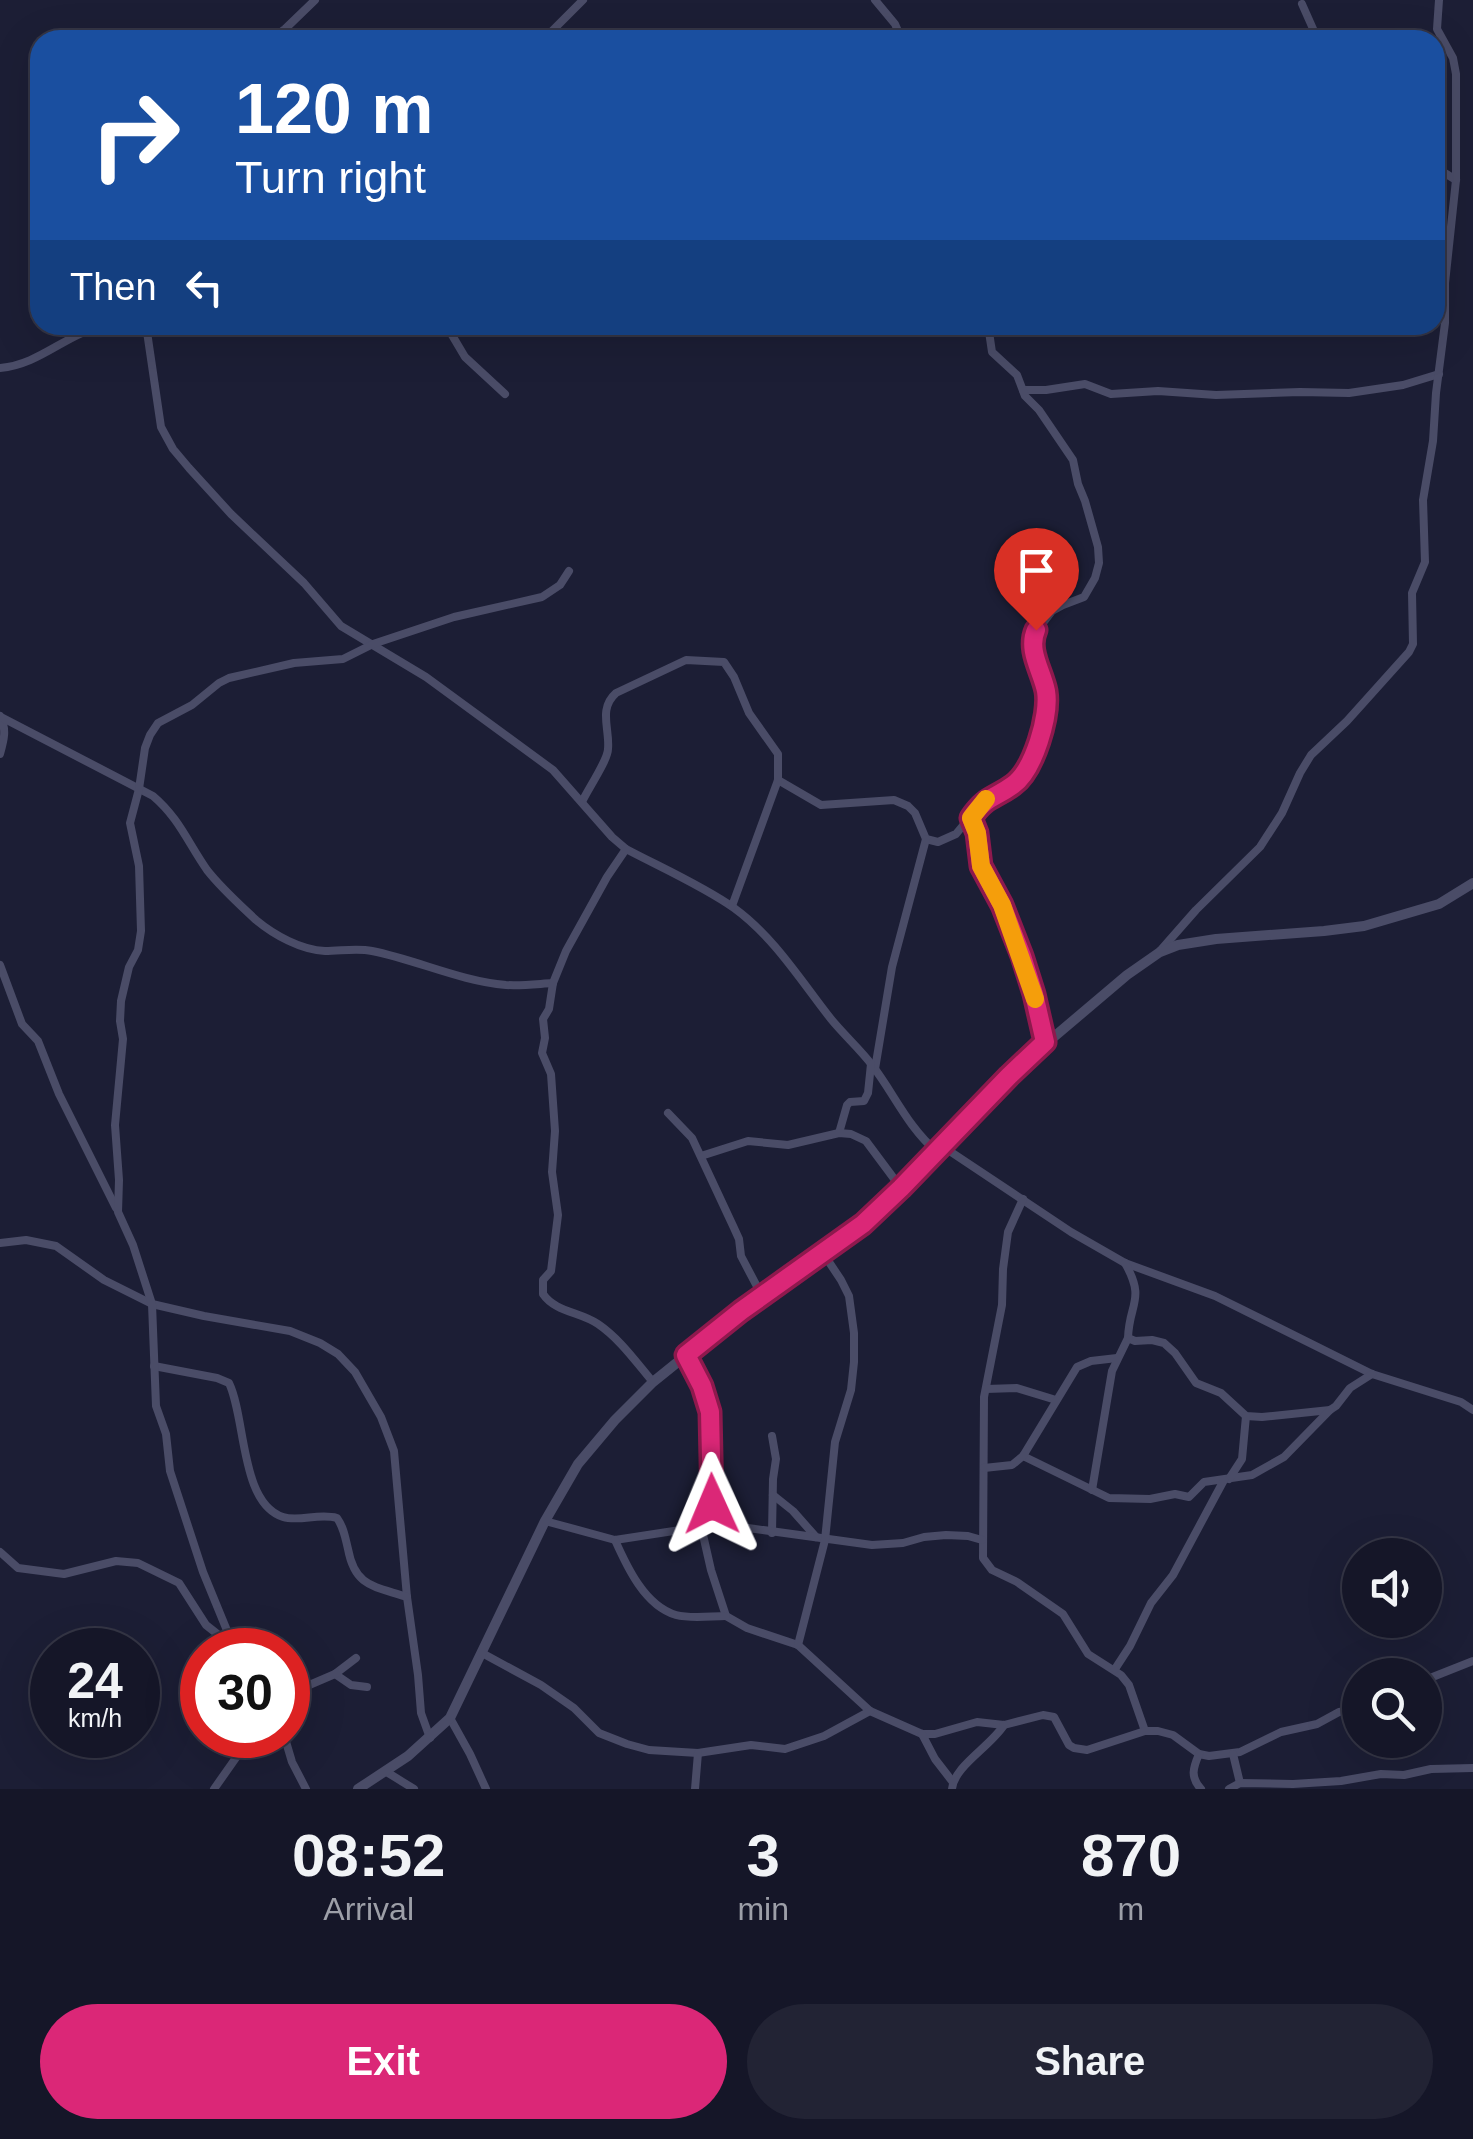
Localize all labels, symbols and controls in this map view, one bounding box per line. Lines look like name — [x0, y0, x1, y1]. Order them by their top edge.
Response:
icon: right — [70, 70, 200, 200]
text: 120 m — [235, 70, 433, 148]
text: Turn right — [235, 152, 426, 203]
icon: left — [177, 260, 232, 315]
text: Then — [70, 266, 157, 308]
pin — [994, 528, 1079, 631]
icon: arrive — [1009, 543, 1064, 598]
position arrow — [660, 1452, 764, 1556]
map controls — [1342, 1538, 1442, 1758]
button: sound — [1342, 1538, 1442, 1638]
speed limit sign: 30 — [180, 1628, 310, 1758]
text: 24 — [67, 1653, 123, 1709]
button: search — [1342, 1658, 1442, 1758]
text: km/h — [68, 1704, 122, 1732]
text: 08:52 — [292, 1822, 445, 1889]
text: 3 — [746, 1822, 780, 1889]
text: 870 — [1081, 1822, 1181, 1889]
text: Arrival — [323, 1891, 414, 1927]
text: min — [737, 1891, 789, 1927]
text: m — [1118, 1891, 1144, 1927]
button: Exit — [40, 2004, 727, 2119]
button: Share — [747, 2004, 1433, 2119]

